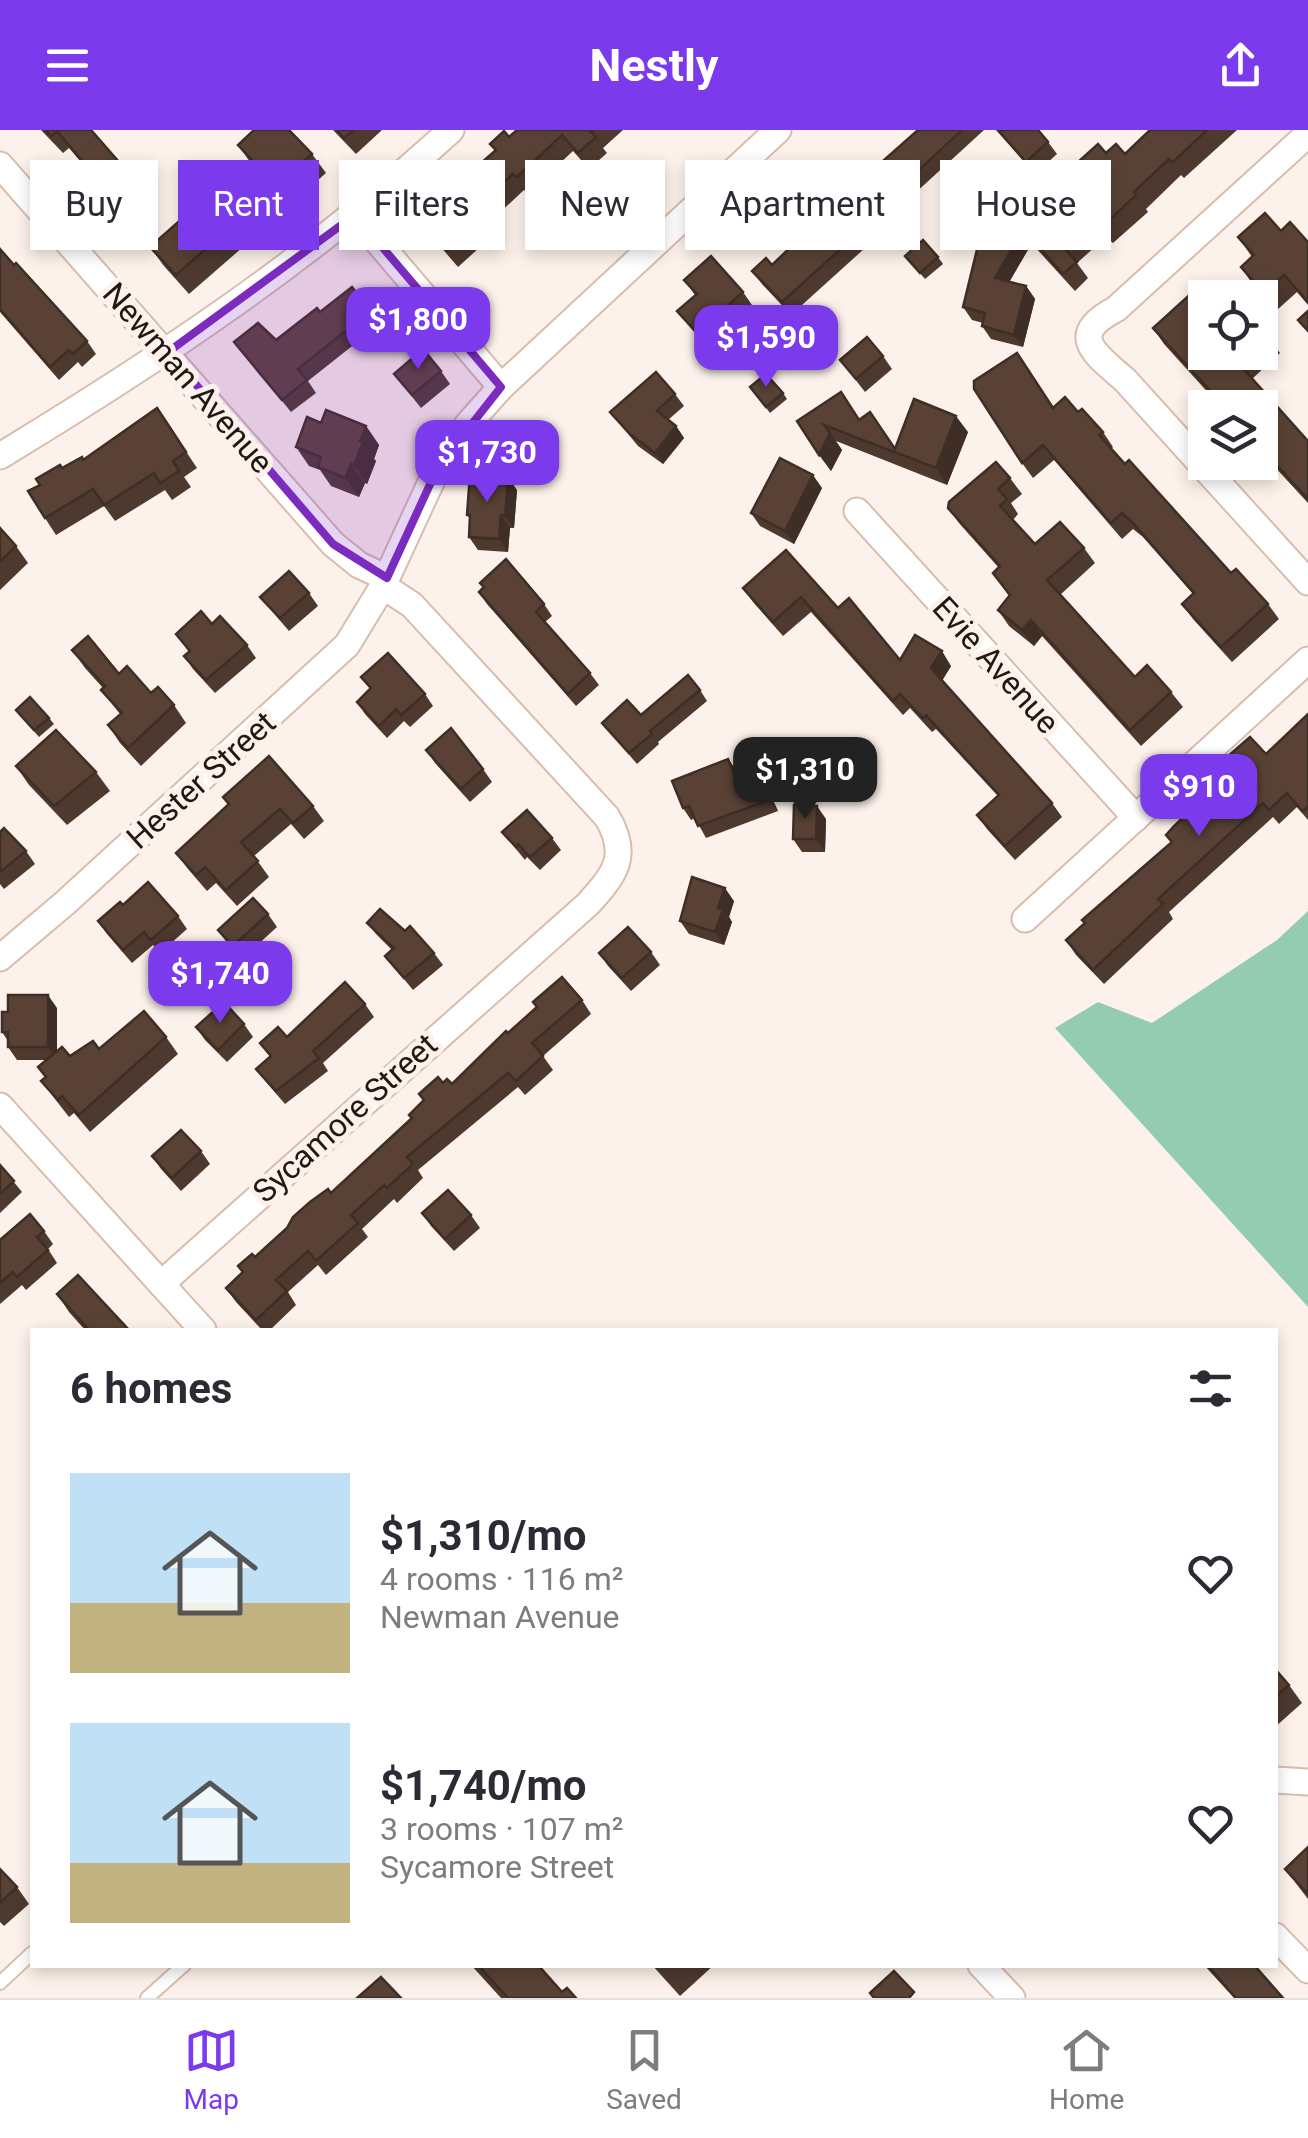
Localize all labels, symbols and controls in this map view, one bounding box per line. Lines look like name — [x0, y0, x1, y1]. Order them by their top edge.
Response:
icon: menu — [40, 38, 95, 93]
icon: share — [1213, 38, 1268, 93]
text: Nestly — [590, 39, 718, 92]
chip: Buy — [30, 160, 158, 250]
chip: Rent — [178, 160, 319, 250]
chip: Filters — [339, 160, 505, 250]
chip: New — [525, 160, 665, 250]
chip: Apartment — [685, 160, 920, 250]
chip: House — [940, 160, 1111, 250]
street label: Newman Avenue — [95, 275, 281, 481]
map controls — [1188, 280, 1278, 480]
button: locate — [1188, 280, 1278, 370]
pin: $1,800 — [337, 287, 499, 372]
text: $1,800 — [368, 300, 468, 338]
pin: $1,590 — [685, 305, 847, 390]
text: $1,590 — [716, 318, 816, 356]
button: layers — [1188, 390, 1278, 480]
pin: $1,730 — [406, 420, 568, 505]
text: $1,730 — [437, 433, 537, 471]
street label: Evie Avenue — [925, 589, 1067, 741]
street label: Hester Street — [119, 703, 283, 857]
pin: $1,310 — [724, 737, 886, 822]
text: $1,310 — [755, 750, 855, 788]
pin: $910 — [1140, 754, 1258, 839]
text: $910 — [1162, 767, 1236, 805]
pin: $1,740 — [139, 941, 301, 1026]
text: $1,740 — [170, 954, 270, 992]
street label: Sycamore Street — [245, 1025, 445, 1211]
icon: filters — [1183, 1361, 1238, 1416]
text: 6 homes — [70, 1364, 232, 1413]
text: $1,310/mo — [380, 1511, 587, 1560]
icon: home — [150, 1513, 270, 1633]
icon: heart — [1183, 1546, 1238, 1601]
text: 4 rooms · 116 m² — [380, 1560, 623, 1598]
text: Newman Avenue — [380, 1598, 620, 1636]
text: $1,740/mo — [380, 1761, 587, 1810]
icon: home — [150, 1763, 270, 1883]
icon: heart — [1183, 1796, 1238, 1851]
text: 3 rooms · 107 m² — [380, 1810, 623, 1848]
text: Sycamore Street — [380, 1848, 614, 1886]
tab: Map — [184, 2023, 239, 2116]
tab: Saved — [606, 2023, 682, 2116]
tab: Home — [1049, 2023, 1124, 2116]

